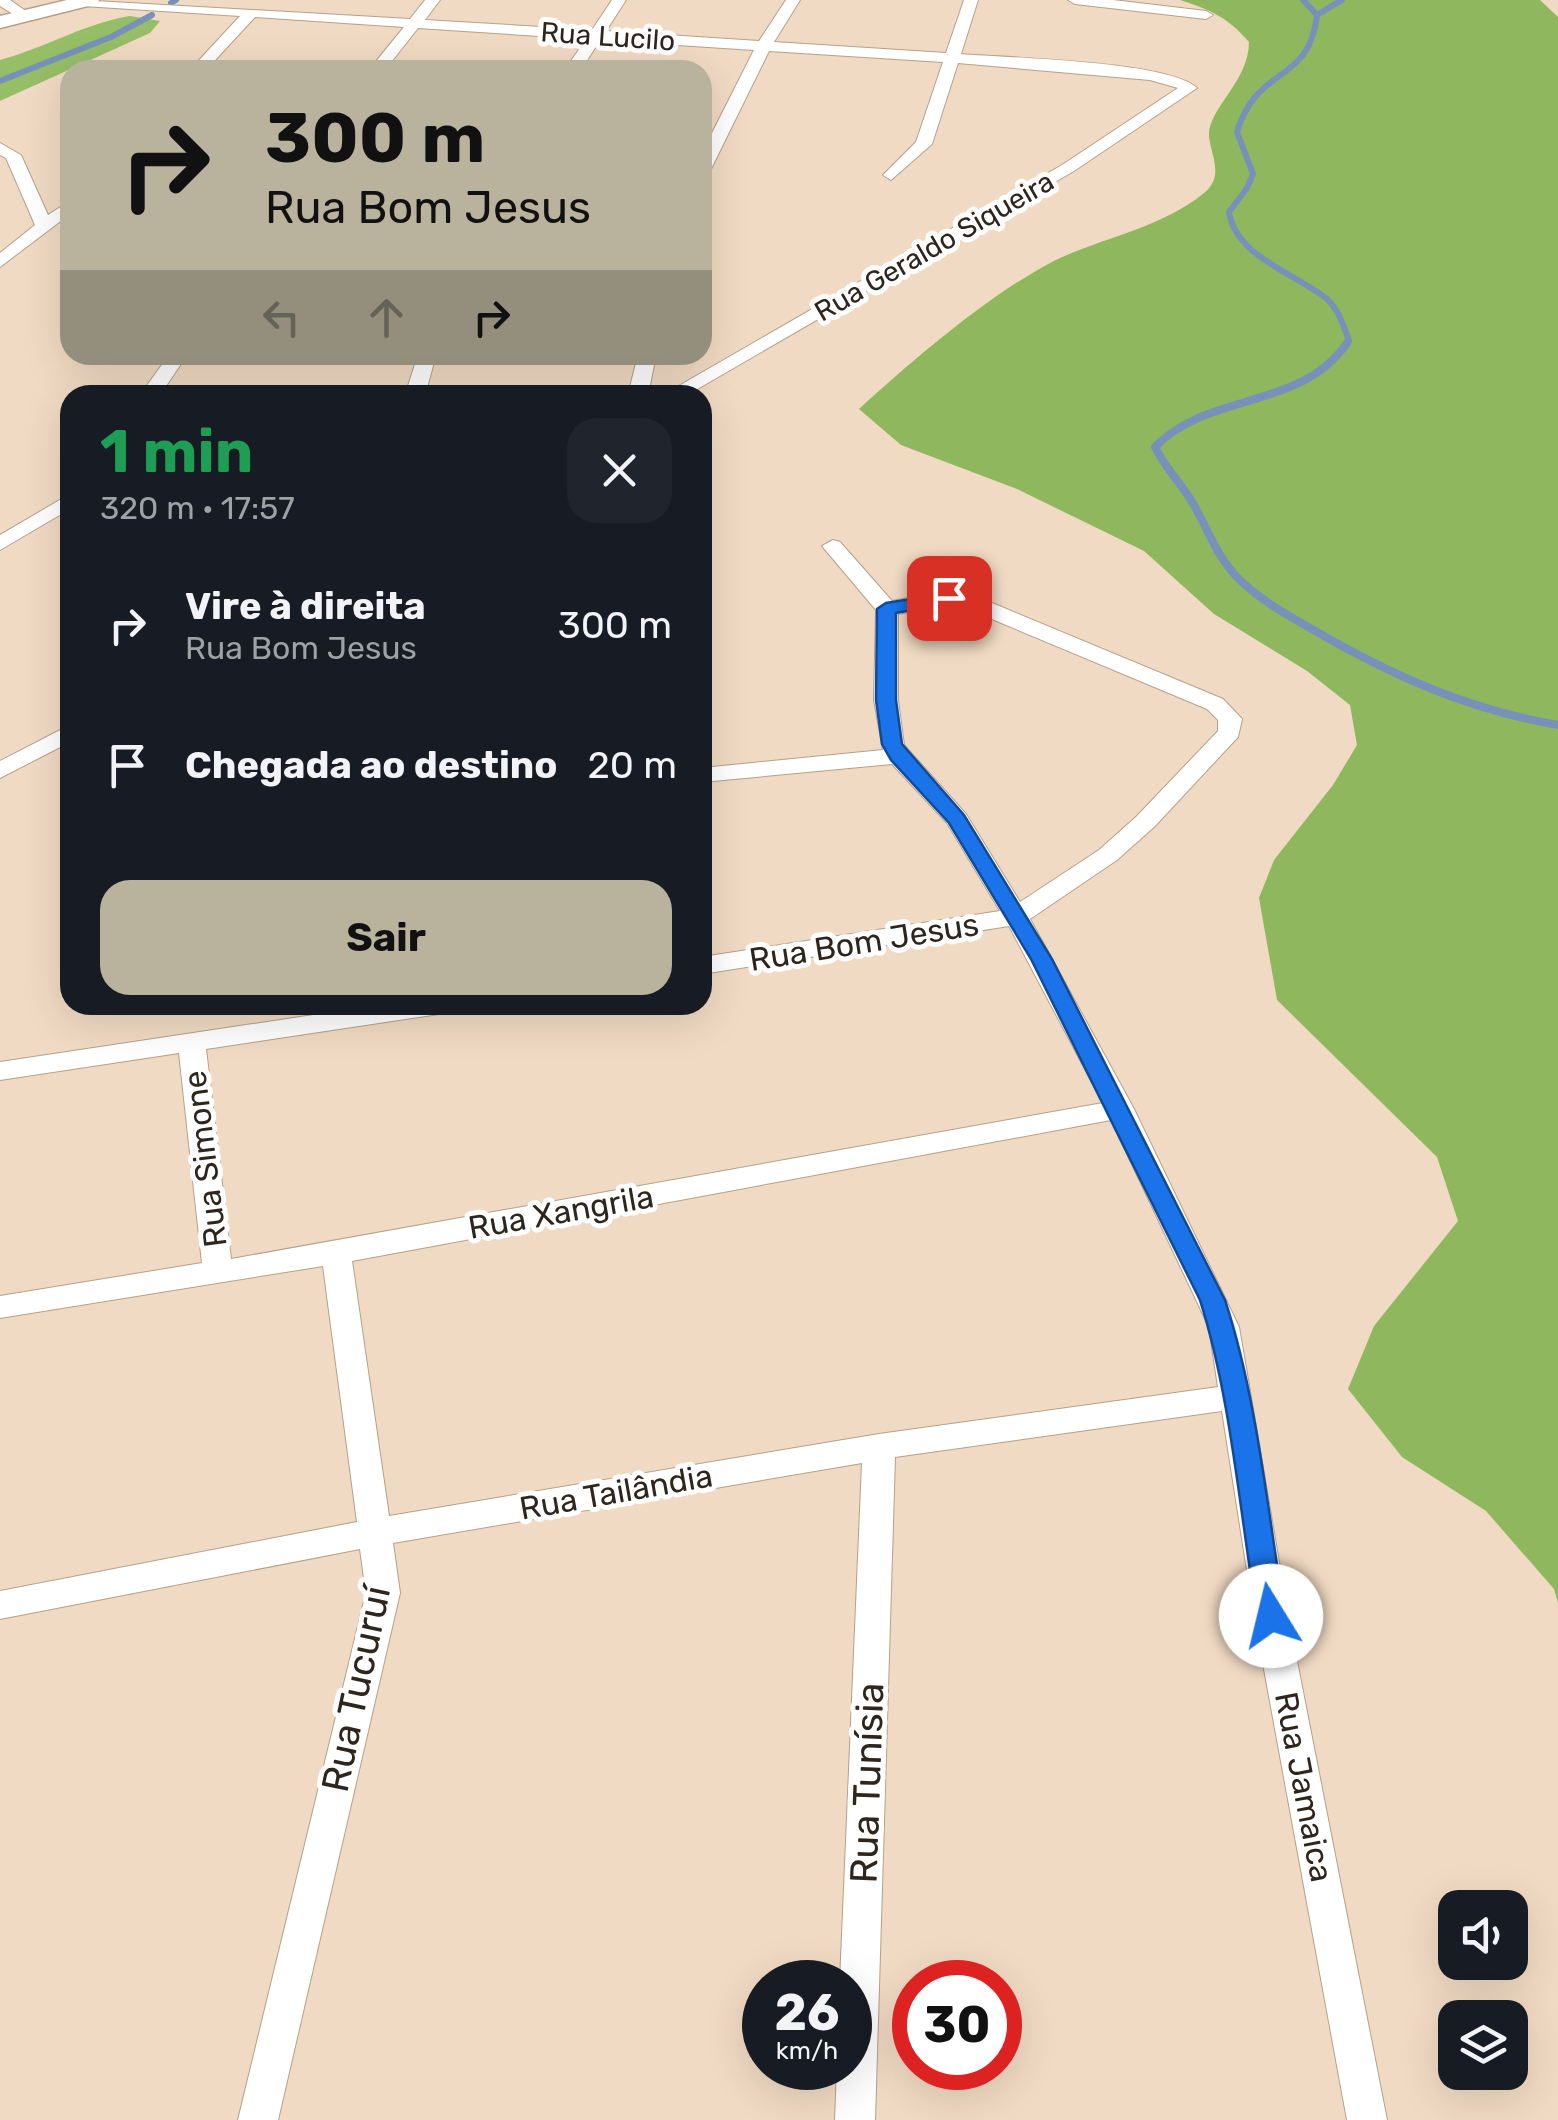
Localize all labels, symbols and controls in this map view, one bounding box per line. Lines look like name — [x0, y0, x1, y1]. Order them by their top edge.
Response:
street label: Rua Lucilo — [540, 15, 676, 58]
text: 300 m — [265, 97, 485, 180]
icon: right — [100, 100, 230, 230]
street label: Rua Geraldo Siqueira — [809, 164, 1060, 328]
text: Rua Bom Jesus — [265, 181, 591, 234]
icon: left — [254, 290, 309, 345]
icon: ahead — [359, 290, 414, 345]
icon: right — [464, 290, 519, 345]
text: 1 min — [100, 416, 253, 487]
button: close — [567, 418, 672, 523]
text: 320 m · 17:57 — [100, 489, 295, 527]
pin — [907, 556, 992, 641]
icon: arrive — [922, 571, 977, 626]
text: Vire à direita — [185, 583, 426, 629]
icon: right — [100, 598, 155, 653]
text: 300 m — [558, 602, 672, 648]
text: Rua Bom Jesus — [185, 629, 417, 667]
icon: arrive — [100, 738, 155, 793]
text: Chegada ao destino — [185, 742, 557, 788]
text: 20 m — [587, 742, 677, 788]
button: Sair — [100, 880, 672, 995]
street label: Rua Bom Jesus — [747, 905, 981, 979]
street label: Rua Simone — [175, 1069, 235, 1249]
street label: Rua Xangrila — [465, 1177, 657, 1247]
street label: Rua Tailândia — [517, 1456, 715, 1528]
position arrow — [1219, 1564, 1323, 1668]
street label: Rua Tucuruí — [312, 1580, 401, 1796]
street label: Rua Tunísia — [841, 1682, 893, 1884]
street label: Rua Jamaica — [1267, 1689, 1341, 1885]
map controls — [1438, 1890, 1528, 2090]
button: sound — [1438, 1890, 1528, 1980]
speed limit sign: 30 — [892, 1960, 1022, 2090]
text: 26 — [774, 1983, 840, 2043]
button: layers — [1438, 2000, 1528, 2090]
text: km/h — [776, 2036, 838, 2065]

